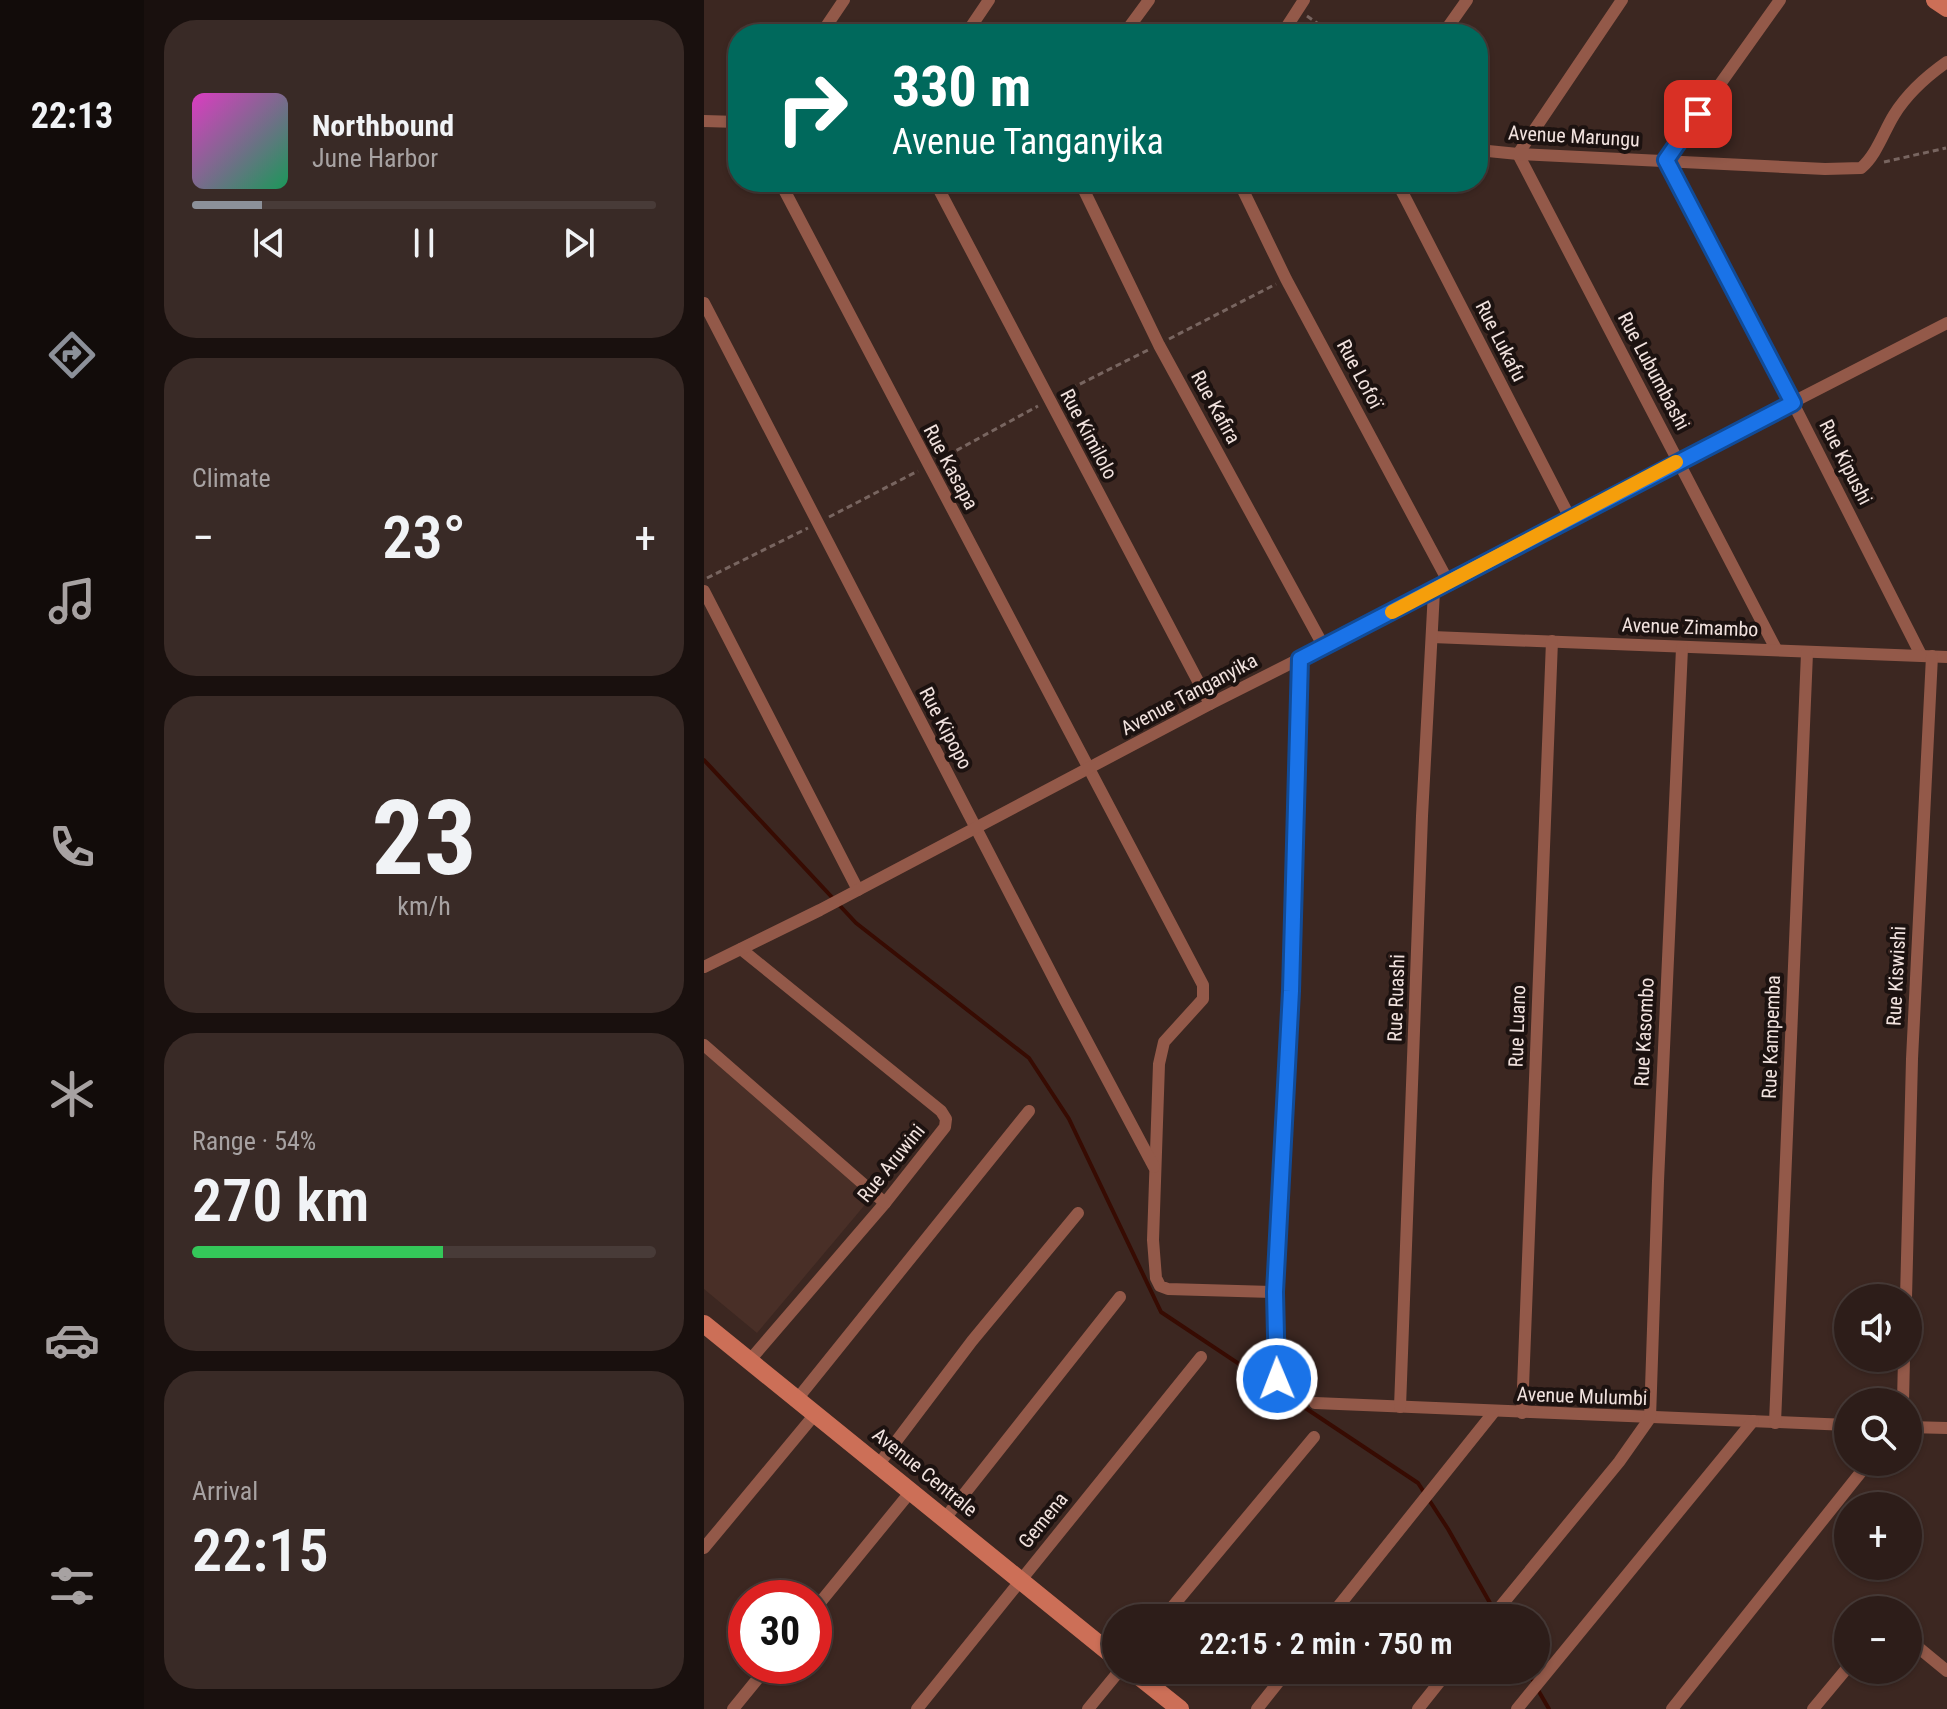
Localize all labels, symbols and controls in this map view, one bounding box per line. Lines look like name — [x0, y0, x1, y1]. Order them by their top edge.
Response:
text: 330 m — [892, 54, 1031, 120]
icon: right — [760, 56, 864, 160]
pin — [1664, 80, 1732, 148]
icon: arrive — [1676, 92, 1720, 136]
text: 22:13 — [31, 95, 113, 137]
text: Northbound — [312, 108, 454, 143]
text: Avenue Tanganyika — [892, 121, 1164, 163]
street label: Avenue Marungu — [1508, 121, 1640, 151]
text: June Harbor — [312, 143, 438, 173]
icon: previous — [247, 221, 291, 265]
icon: pause — [402, 221, 446, 265]
icon: next — [557, 221, 601, 265]
street label: Rue Lukafu — [1470, 297, 1532, 385]
street label: Rue Lubumbashi — [1613, 308, 1695, 434]
icon: directions — [44, 327, 100, 383]
street label: Rue Lofoï — [1332, 335, 1389, 414]
street label: Rue Kafira — [1186, 366, 1246, 448]
street label: Rue Kimilolo — [1055, 385, 1123, 483]
street label: Rue Kipushi — [1814, 415, 1878, 509]
street label: Rue Kasapa — [919, 420, 983, 514]
text: Climate — [192, 463, 271, 493]
text: 23° — [382, 502, 466, 573]
text: − — [192, 512, 214, 564]
text: + — [634, 512, 656, 564]
icon: music — [44, 573, 100, 629]
street label: Avenue Zimambo — [1621, 613, 1759, 641]
street label: Avenue Tanganyika — [1117, 648, 1261, 740]
street label: Rue Kipopo — [914, 683, 978, 773]
text: 23 — [371, 778, 477, 899]
icon: phone — [44, 819, 100, 875]
text: km/h — [397, 891, 451, 921]
street label: Rue Kiswishi — [1881, 926, 1911, 1026]
street label: Rue Ruashi — [1382, 954, 1410, 1042]
street label: Rue Kampemba — [1757, 975, 1785, 1099]
street label: Rue Kasombo — [1629, 977, 1659, 1087]
street label: Rue Luano — [1504, 984, 1530, 1068]
icon: climate — [44, 1066, 100, 1122]
street label: Rue Aruwini — [852, 1119, 930, 1207]
text: Range · 54% — [192, 1126, 316, 1156]
text: 270 km — [192, 1165, 369, 1236]
map controls — [1834, 1284, 1922, 1684]
button: sound — [1834, 1284, 1922, 1372]
icon: car — [44, 1312, 100, 1368]
position arrow — [1235, 1337, 1319, 1421]
street label: Avenue Mulumbi — [1516, 1382, 1648, 1410]
button: search — [1834, 1388, 1922, 1476]
street label: Avenue Centrale — [868, 1422, 982, 1522]
text: Arrival — [192, 1476, 258, 1506]
street label: Gemena — [1013, 1487, 1073, 1553]
button: + — [1834, 1492, 1922, 1580]
text: 22:15 — [192, 1515, 329, 1586]
icon: filters — [44, 1558, 100, 1614]
speed limit sign: 30 — [728, 1580, 832, 1684]
button: − — [1834, 1596, 1922, 1684]
text: 22:15 · 2 min · 750 m — [1199, 1626, 1453, 1661]

